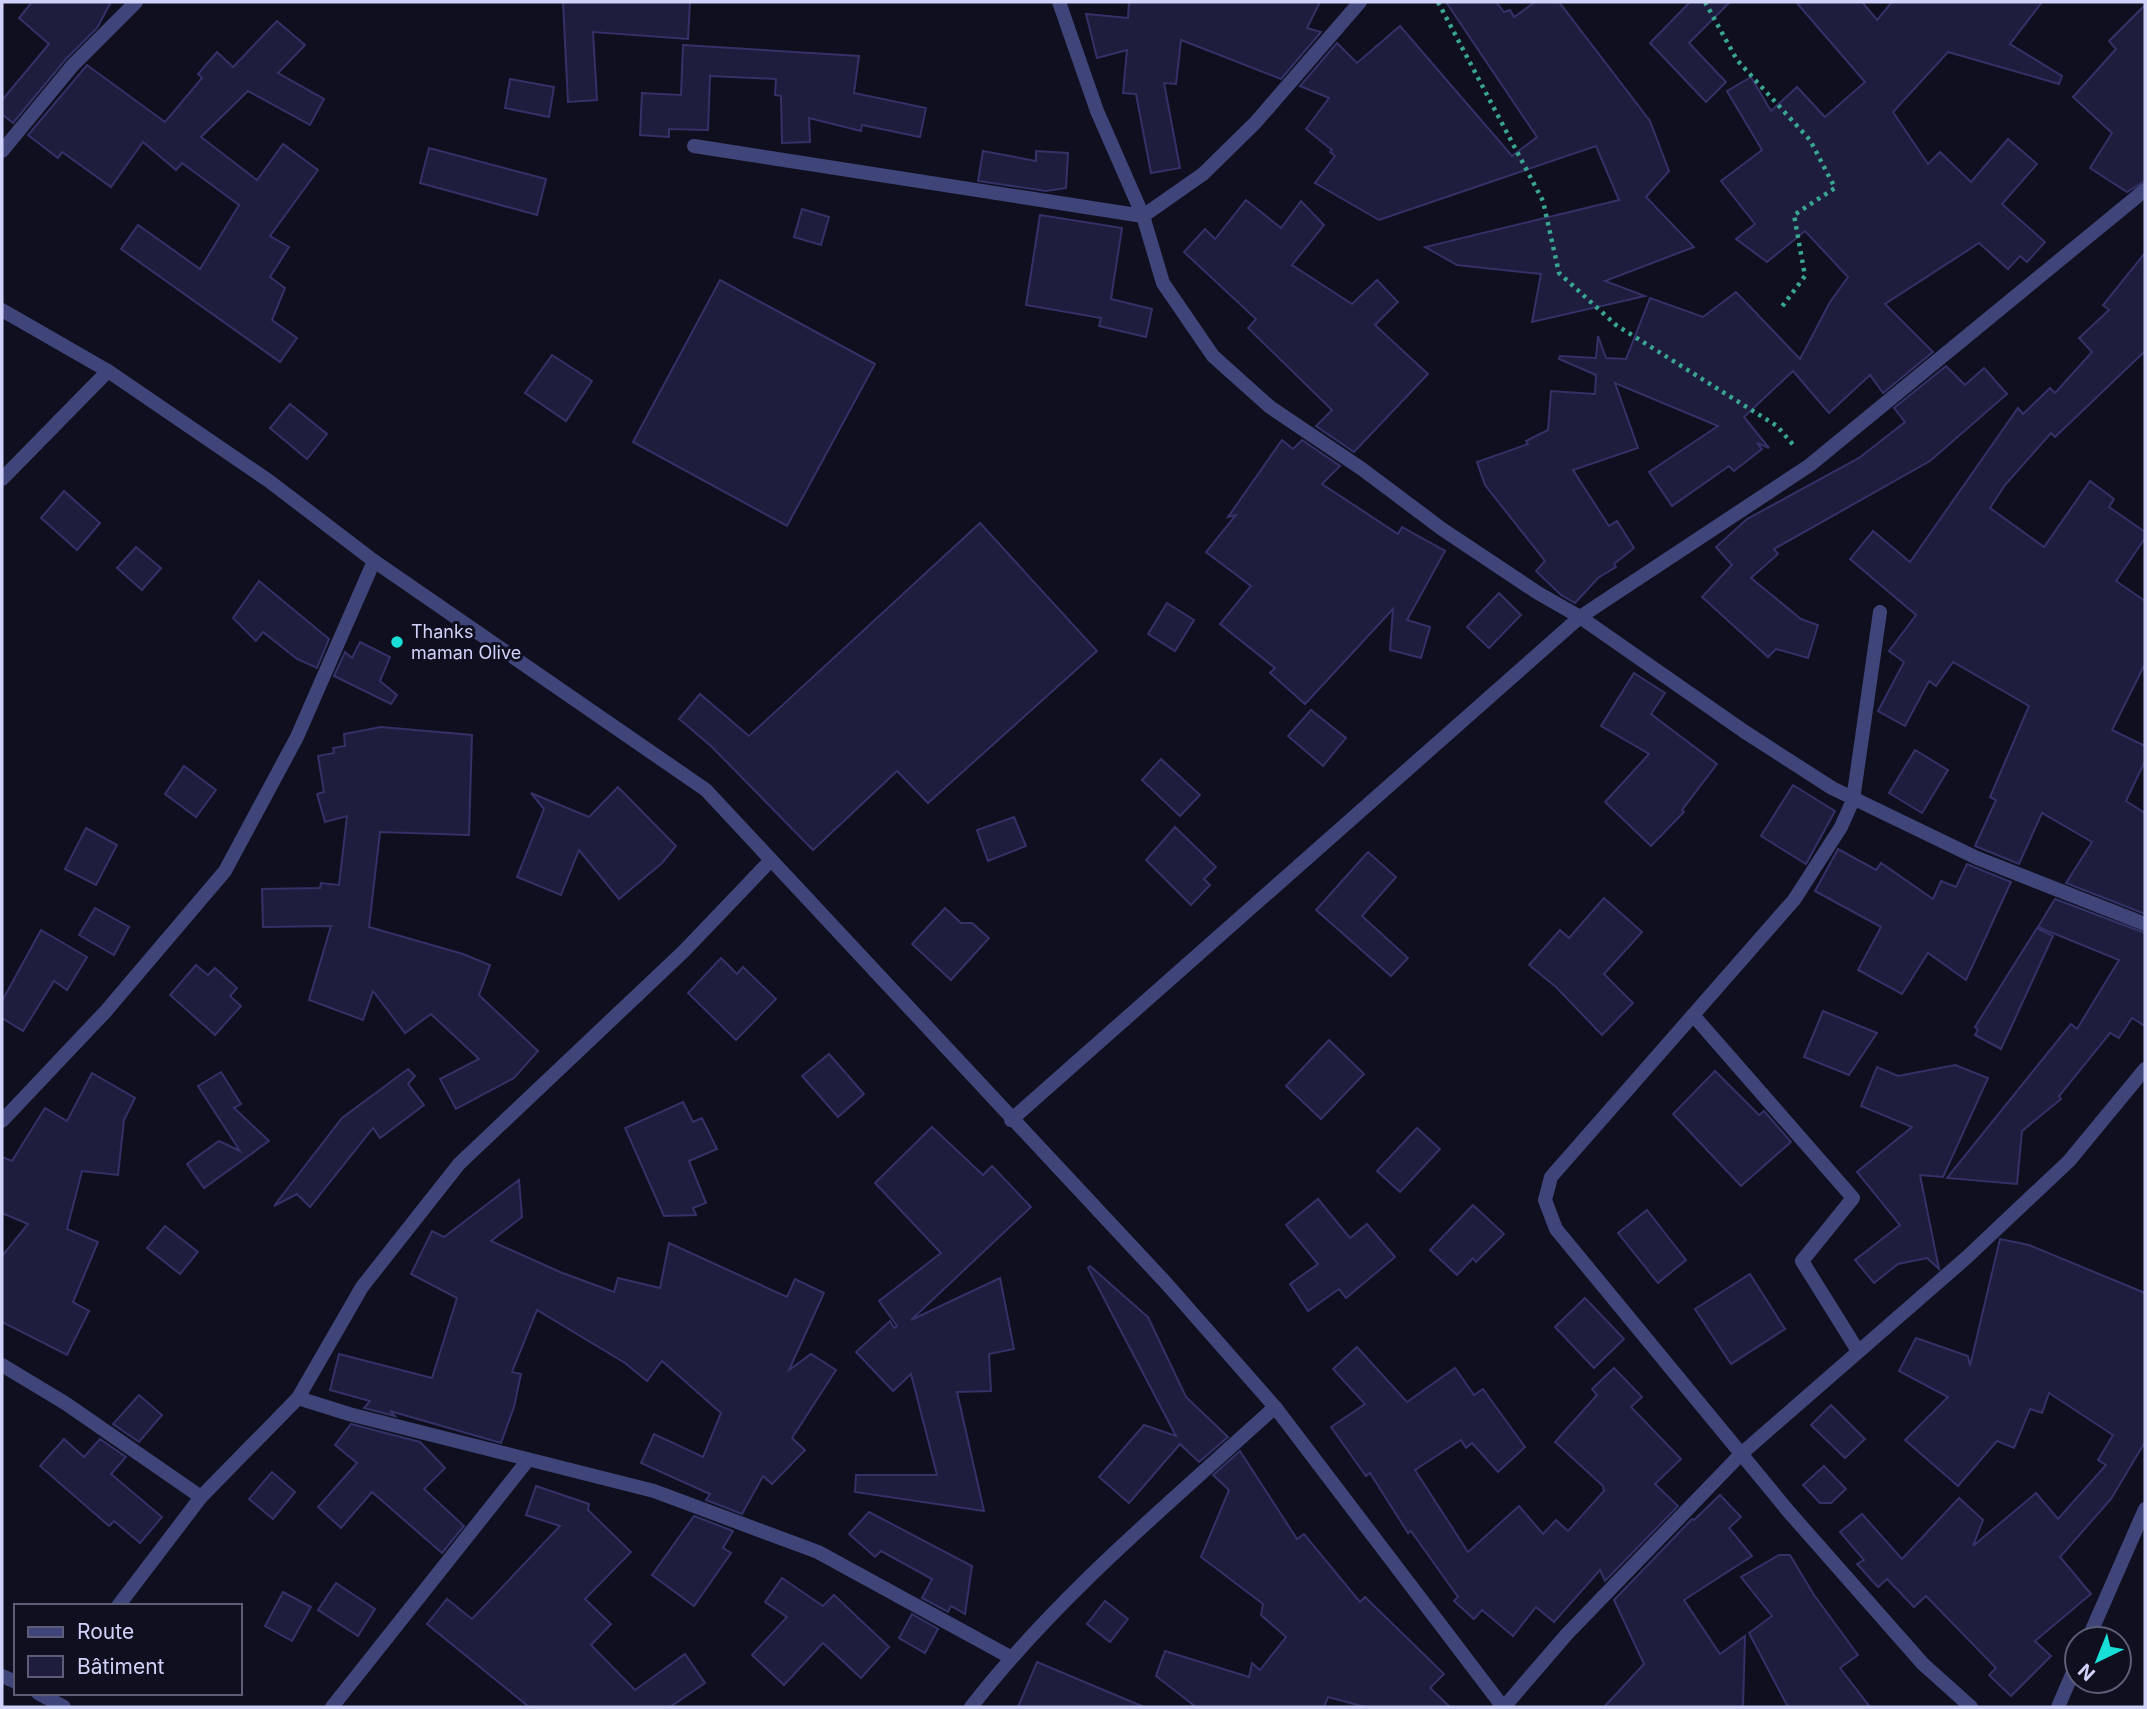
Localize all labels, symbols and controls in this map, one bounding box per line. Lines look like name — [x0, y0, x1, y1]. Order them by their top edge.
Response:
place label: Thanks maman Olive — [411, 621, 521, 663]
marker: Thanks maman Olive — [389, 634, 405, 650]
legend — [14, 1604, 242, 1695]
text: Route — [77, 1619, 134, 1644]
north arrow — [2063, 1625, 2133, 1695]
text: Bâtiment — [77, 1654, 165, 1679]
text: N — [2074, 1659, 2100, 1685]

